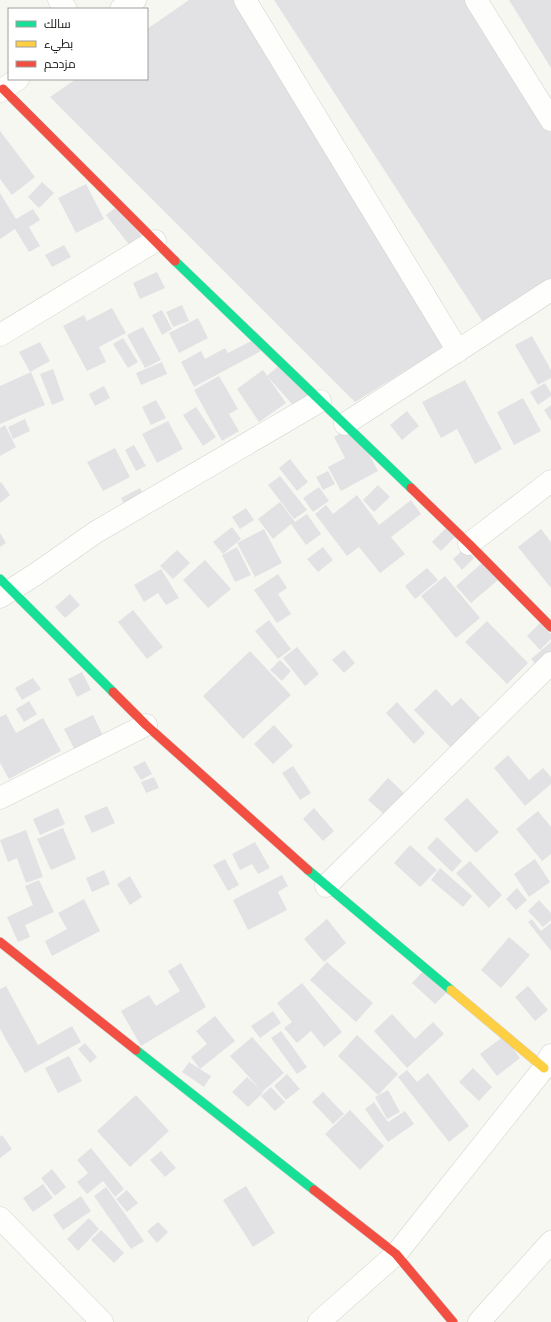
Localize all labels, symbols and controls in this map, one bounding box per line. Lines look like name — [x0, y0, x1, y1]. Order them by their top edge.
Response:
legend — [8, 8, 148, 80]
text: سالك — [44, 16, 71, 33]
text: بطيء — [44, 36, 73, 54]
text: مزدحم — [44, 56, 76, 73]

